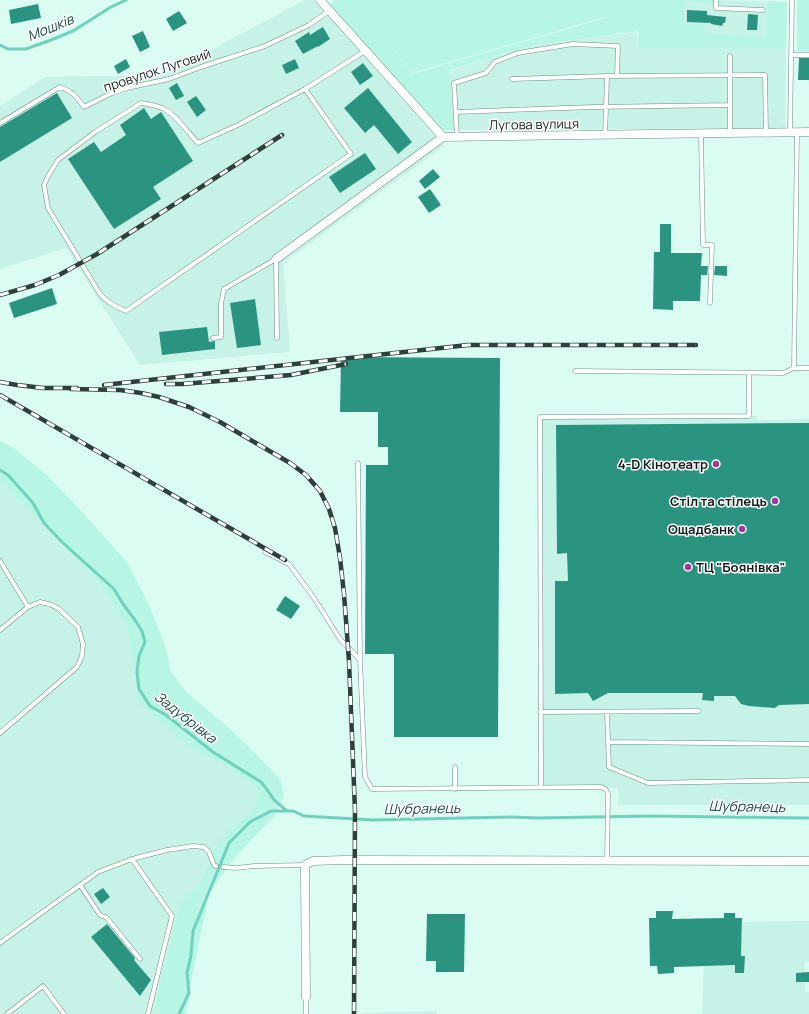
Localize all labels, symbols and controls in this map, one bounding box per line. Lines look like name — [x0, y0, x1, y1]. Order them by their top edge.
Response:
water label: Мошків — [24, 9, 77, 45]
street label: провулок Луговий — [101, 44, 213, 96]
street label: Лугова вулиця — [489, 114, 579, 134]
place label: 4-D Кінотеатр — [618, 455, 708, 473]
marker: 4-D Кінотеатр — [711, 459, 721, 469]
place label: Стіл та стілець — [670, 492, 767, 510]
marker: Стіл та стілець — [770, 496, 780, 506]
place label: Ощадбанк — [668, 520, 735, 538]
marker: Ощадбанк — [737, 524, 747, 534]
place label: ТЦ "Боянівка" — [696, 558, 786, 576]
marker: ТЦ "Боянівка" — [683, 562, 693, 572]
water label: Задубрівка — [151, 687, 222, 748]
water label: Шубранець — [708, 796, 786, 816]
water label: Шубранець — [383, 798, 461, 818]

